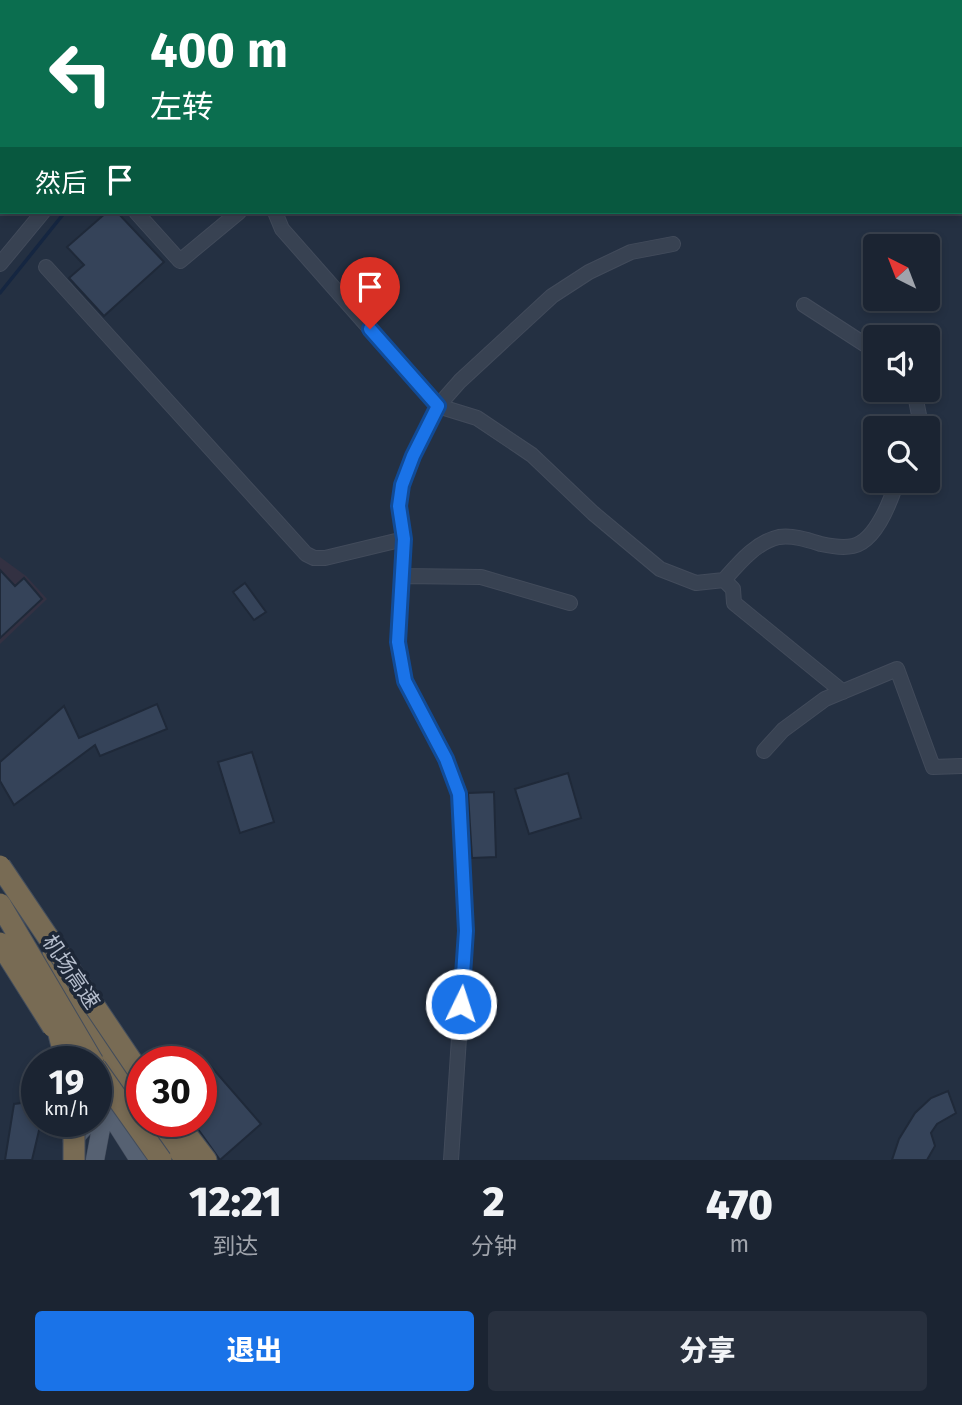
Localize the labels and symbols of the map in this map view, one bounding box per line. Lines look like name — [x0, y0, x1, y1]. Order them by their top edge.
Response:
north arrow — [863, 234, 940, 312]
pin — [340, 257, 400, 329]
street label: 机场高速 — [37, 930, 105, 1014]
position arrow — [424, 967, 498, 1041]
speed limit sign: 30 — [126, 1046, 217, 1137]

